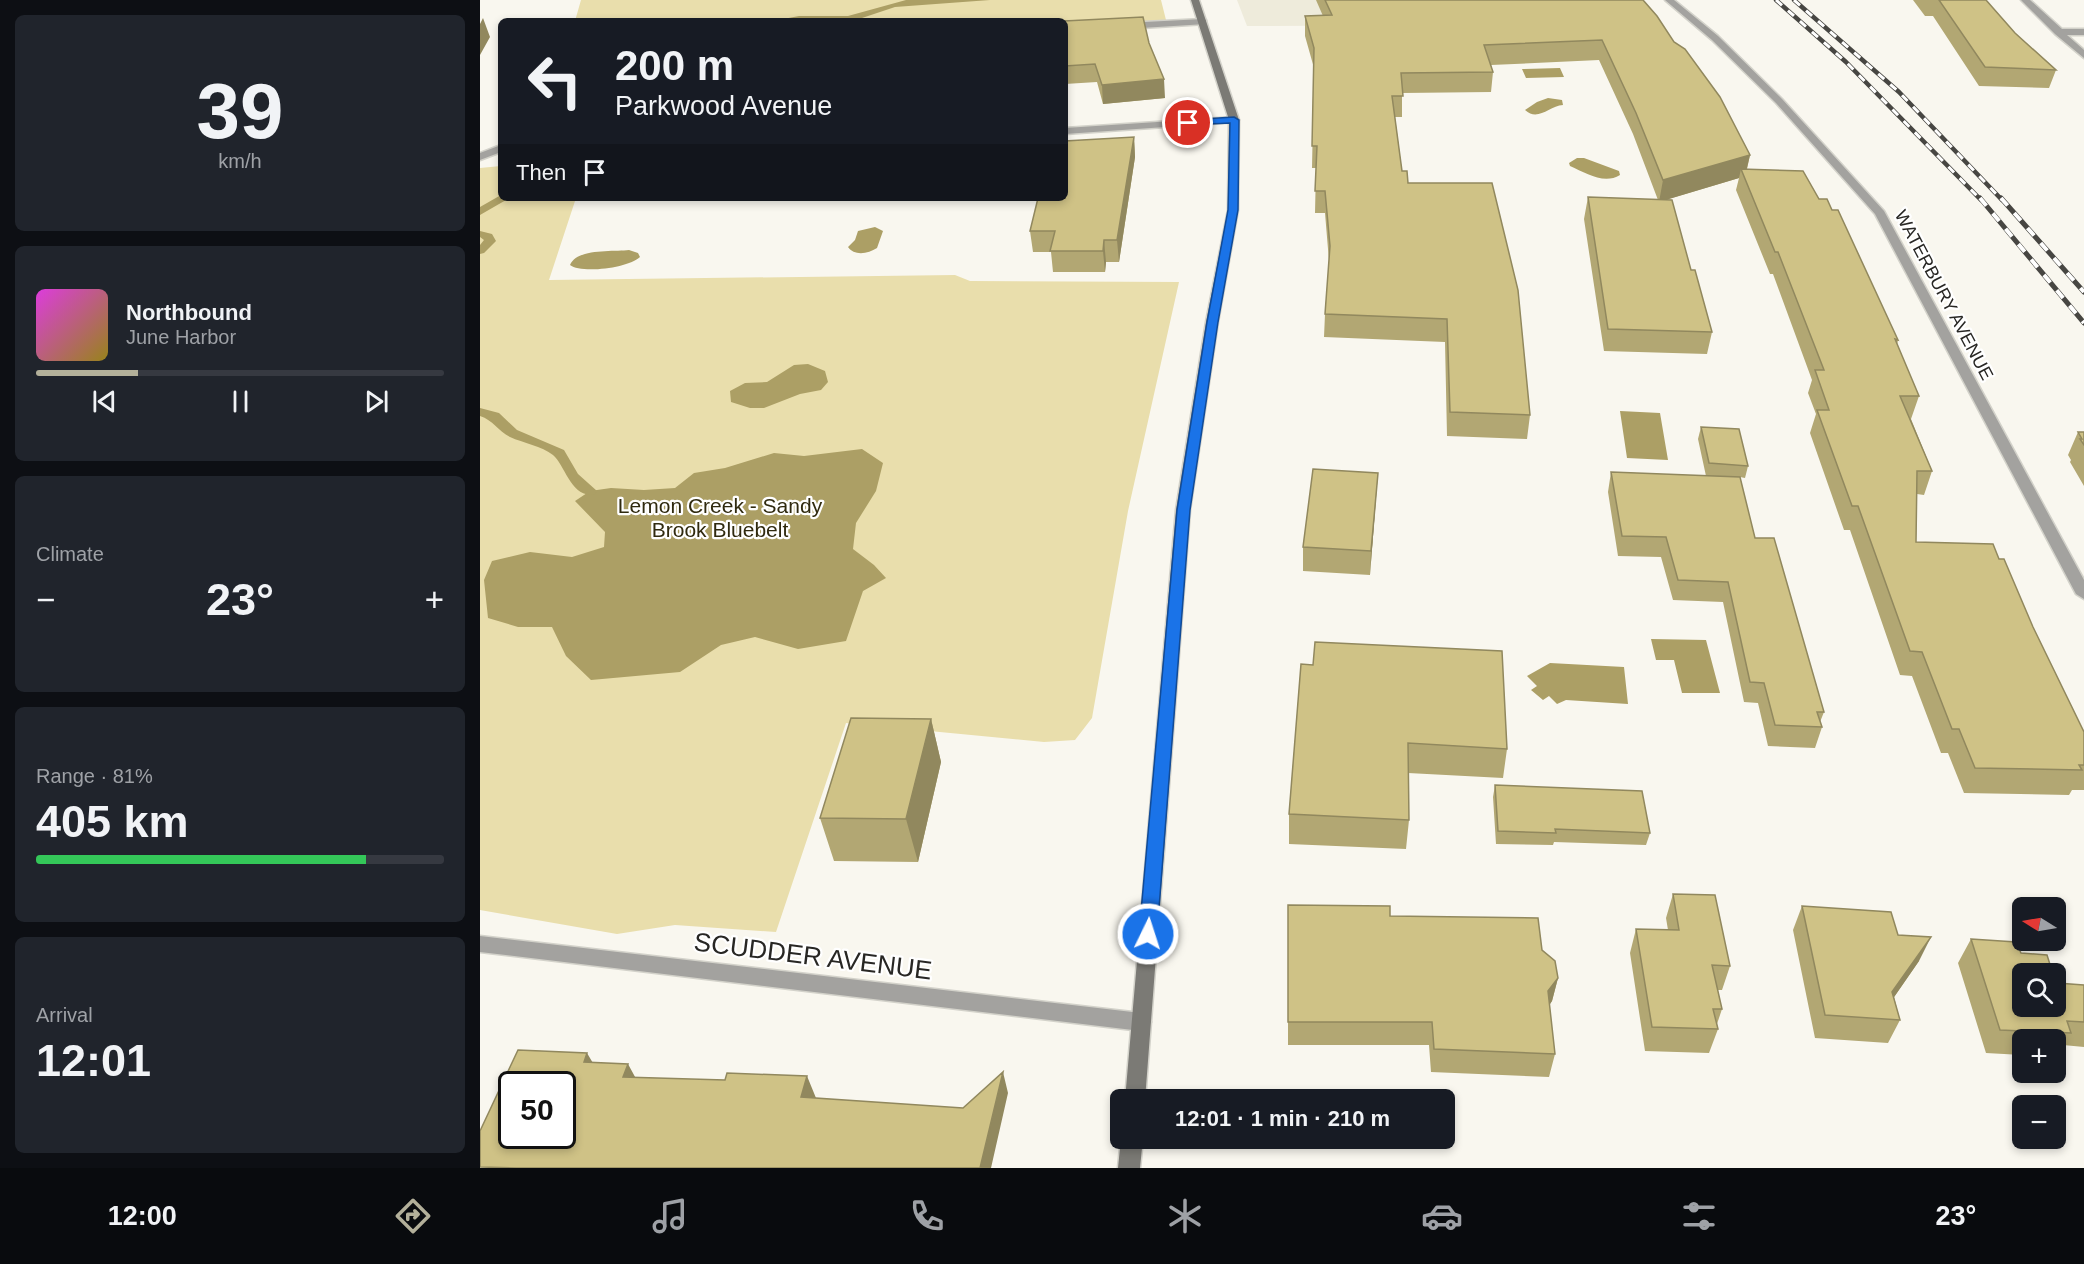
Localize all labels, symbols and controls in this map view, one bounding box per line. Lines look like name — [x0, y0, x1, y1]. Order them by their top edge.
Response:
icon: left — [516, 42, 594, 120]
text: 200 m — [615, 42, 734, 89]
text: 39 — [197, 67, 283, 155]
text: Parkwood Avenue — [615, 91, 832, 121]
pin — [1162, 97, 1213, 148]
icon: arrive — [1171, 106, 1204, 139]
text: km/h — [218, 150, 262, 172]
icon: arrive — [578, 156, 611, 189]
text: Then — [516, 160, 566, 185]
street label: WATERBURY AVENUE — [1891, 207, 1997, 383]
text: Northbound — [126, 300, 252, 325]
text: June Harbor — [126, 326, 236, 348]
icon: previous — [88, 385, 121, 418]
icon: pause — [224, 385, 257, 418]
icon: next — [360, 385, 393, 418]
park label: Lemon Creek - Sandy Brook Bluebelt — [618, 494, 823, 541]
text: Climate — [36, 543, 104, 565]
text: 23° — [206, 574, 274, 625]
text: − — [36, 581, 55, 618]
text: + — [425, 581, 444, 618]
text: Range · 81% — [36, 765, 153, 787]
text: 405 km — [36, 796, 189, 847]
north arrow — [2012, 897, 2066, 951]
map controls — [2012, 897, 2066, 1149]
position arrow — [1116, 902, 1180, 966]
street label: SCUDDER AVENUE — [692, 927, 934, 985]
button: search — [2012, 963, 2066, 1017]
text: Arrival — [36, 1004, 93, 1026]
button: + — [2012, 1029, 2066, 1083]
text: 12:01 — [36, 1035, 151, 1086]
speed limit sign: 50 — [498, 1071, 576, 1149]
button: − — [2012, 1095, 2066, 1149]
text: 12:01 · 1 min · 210 m — [1175, 1106, 1390, 1131]
icon: directions — [392, 1195, 434, 1237]
icon: music — [649, 1195, 691, 1237]
icon: phone — [906, 1195, 948, 1237]
icon: climate — [1164, 1195, 1206, 1237]
icon: car — [1421, 1195, 1463, 1237]
icon: filters — [1678, 1195, 1720, 1237]
text: 12:00 — [108, 1201, 177, 1231]
text: 23° — [1935, 1201, 1976, 1231]

